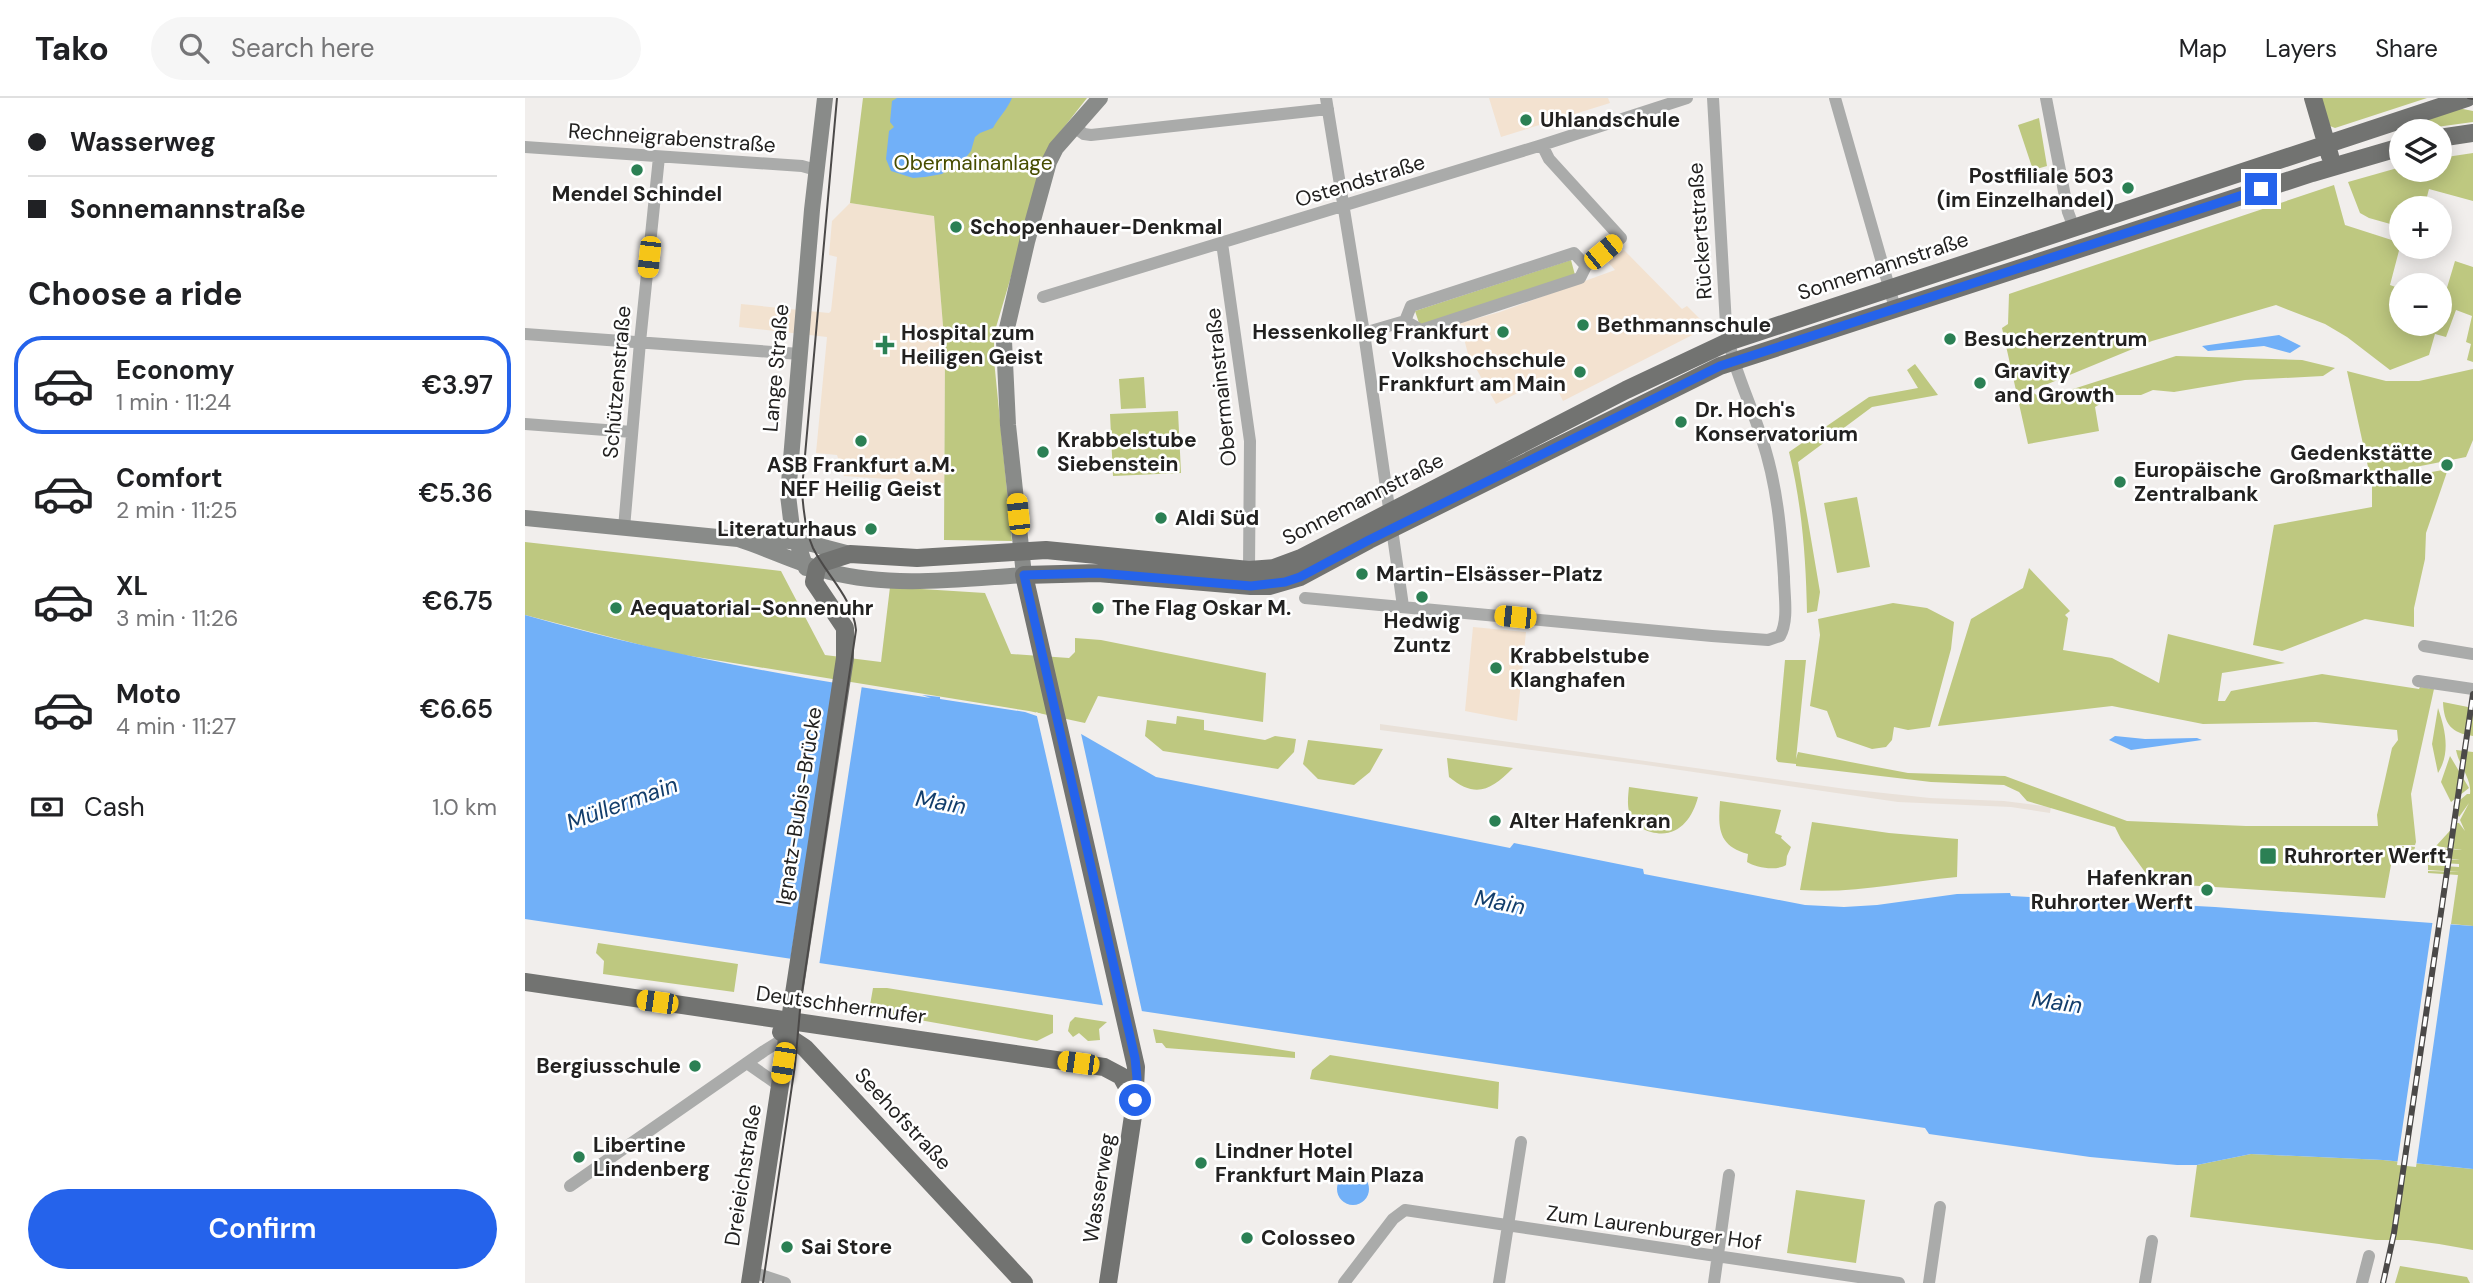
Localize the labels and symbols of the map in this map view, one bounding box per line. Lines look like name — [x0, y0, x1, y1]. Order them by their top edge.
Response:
place label: Uhlandschule — [1540, 106, 1680, 134]
marker: Uhlandschule — [1518, 112, 1534, 128]
street label: Rechneigrabenstraße — [567, 117, 777, 159]
street label: Ostendstraße — [1292, 148, 1428, 214]
park label: Obermainanlage — [893, 149, 1053, 177]
street label: Rückertstraße — [1681, 161, 1719, 300]
marker: Mendel Schindel — [629, 162, 645, 178]
place label: Postfiliale 503 (im Einzelhandel) — [1937, 162, 2114, 214]
route end — [2245, 173, 2277, 205]
place label: Mendel Schindel — [552, 180, 722, 208]
marker: Postfiliale 503 (im Einzelhandel) — [2120, 180, 2136, 196]
place label: Schopenhauer-Denkmal — [970, 213, 1222, 241]
marker: Schopenhauer-Denkmal — [948, 219, 964, 235]
street label: Sonnemannstraße — [1794, 225, 1972, 307]
car — [1581, 231, 1626, 273]
car — [637, 235, 662, 279]
street label: Lange Straße — [756, 303, 796, 433]
street label: Schützenstraße — [596, 304, 638, 460]
street label: Obermainstraße — [1199, 306, 1243, 468]
place label: Bethmannschule — [1597, 311, 1771, 339]
marker: Bethmannschule — [1575, 317, 1591, 333]
place label: Hessenkolleg Frankfurt — [1252, 318, 1489, 346]
place label: Hospital zum Heiligen Geist — [901, 319, 1043, 371]
marker: Hessenkolleg Frankfurt — [1495, 324, 1511, 340]
place label: Besucherzentrum — [1964, 325, 2147, 353]
marker: Besucherzentrum — [1942, 331, 1958, 347]
marker: Hospital zum Heiligen Geist — [875, 335, 895, 355]
place label: Volkshochschule Frankfurt am Main — [1378, 346, 1566, 398]
place label: Gravity and Growth — [1994, 357, 2114, 409]
marker: Volkshochschule Frankfurt am Main — [1572, 364, 1588, 380]
marker: Gravity and Growth — [1972, 375, 1988, 391]
place label: Dr. Hoch's Konservatorium — [1695, 396, 1858, 448]
marker: Dr. Hoch's Konservatorium — [1673, 414, 1689, 430]
place label: Krabbelstube Siebenstein — [1057, 426, 1197, 478]
marker: ASB Frankfurt a.M. NEF Heilig Geist — [853, 433, 869, 449]
place label: Gedenkstätte Großmarkthalle — [2269, 439, 2433, 491]
marker: Krabbelstube Siebenstein — [1035, 444, 1051, 460]
street label: Sonnemannstraße — [1277, 446, 1449, 552]
place label: ASB Frankfurt a.M. NEF Heilig Geist — [767, 451, 955, 503]
place label: Europäische Zentralbank — [2134, 456, 2262, 508]
marker: Gedenkstätte Großmarkthalle — [2439, 457, 2455, 473]
marker: Europäische Zentralbank — [2112, 474, 2128, 490]
car — [1006, 492, 1031, 536]
place label: Aldi Süd — [1175, 504, 1259, 532]
marker: Aldi Süd — [1153, 510, 1169, 526]
place label: Literaturhaus — [717, 515, 857, 543]
marker: Literaturhaus — [863, 521, 879, 537]
place label: Martin-Elsässer-Platz — [1376, 560, 1602, 588]
marker: Martin-Elsässer-Platz — [1354, 566, 1370, 582]
marker: Hedwig Zuntz — [1414, 589, 1430, 605]
place label: Aequatorial-Sonnenuhr — [630, 594, 874, 622]
place label: The Flag Oskar M. — [1112, 594, 1291, 622]
marker: Aequatorial-Sonnenuhr — [608, 600, 624, 616]
marker: The Flag Oskar M. — [1090, 600, 1106, 616]
car — [1494, 604, 1537, 630]
place label: Hedwig Zuntz — [1384, 607, 1460, 659]
place label: Krabbelstube Klanghafen — [1510, 642, 1650, 694]
marker: Krabbelstube Klanghafen — [1488, 660, 1504, 676]
street label: Ignatz-Bubis-Brücke — [770, 705, 828, 907]
water label: Müllermain — [562, 769, 682, 837]
water label: Main — [913, 783, 969, 821]
place label: Alter Hafenkran — [1509, 807, 1671, 835]
marker: Alter Hafenkran — [1487, 813, 1503, 829]
place label: Ruhrorter Werft — [2284, 842, 2446, 870]
marker: Ruhrorter Werft — [2258, 846, 2278, 866]
place label: Hafenkran Ruhrorter Werft — [2031, 864, 2193, 916]
water label: Main — [1472, 882, 1528, 922]
marker: Hafenkran Ruhrorter Werft — [2199, 882, 2215, 898]
street label: Deutschherrnufer — [754, 979, 928, 1031]
water label: Main — [2030, 984, 2084, 1020]
car — [635, 989, 680, 1015]
car — [770, 1041, 797, 1085]
car — [1056, 1050, 1101, 1076]
place label: Bergiusschule — [536, 1052, 681, 1080]
marker: Bergiusschule — [687, 1058, 703, 1074]
street label: Seehofstraße — [848, 1062, 958, 1176]
route start — [1119, 1084, 1151, 1116]
street label: Dreieichstraße — [718, 1102, 768, 1248]
place label: Libertine Lindenberg — [593, 1131, 710, 1183]
street label: Wasserweg — [1077, 1131, 1122, 1245]
place label: Lindner Hotel Frankfurt Main Plaza — [1215, 1137, 1424, 1189]
marker: Libertine Lindenberg — [571, 1149, 587, 1165]
marker: Lindner Hotel Frankfurt Main Plaza — [1193, 1155, 1209, 1171]
street label: Zum Laurenburger Hof — [1545, 1199, 1763, 1257]
place label: Colosseo — [1261, 1224, 1356, 1252]
marker: Colosseo — [1239, 1230, 1255, 1246]
place label: Sai Store — [801, 1233, 892, 1261]
marker: Sai Store — [779, 1239, 795, 1255]

